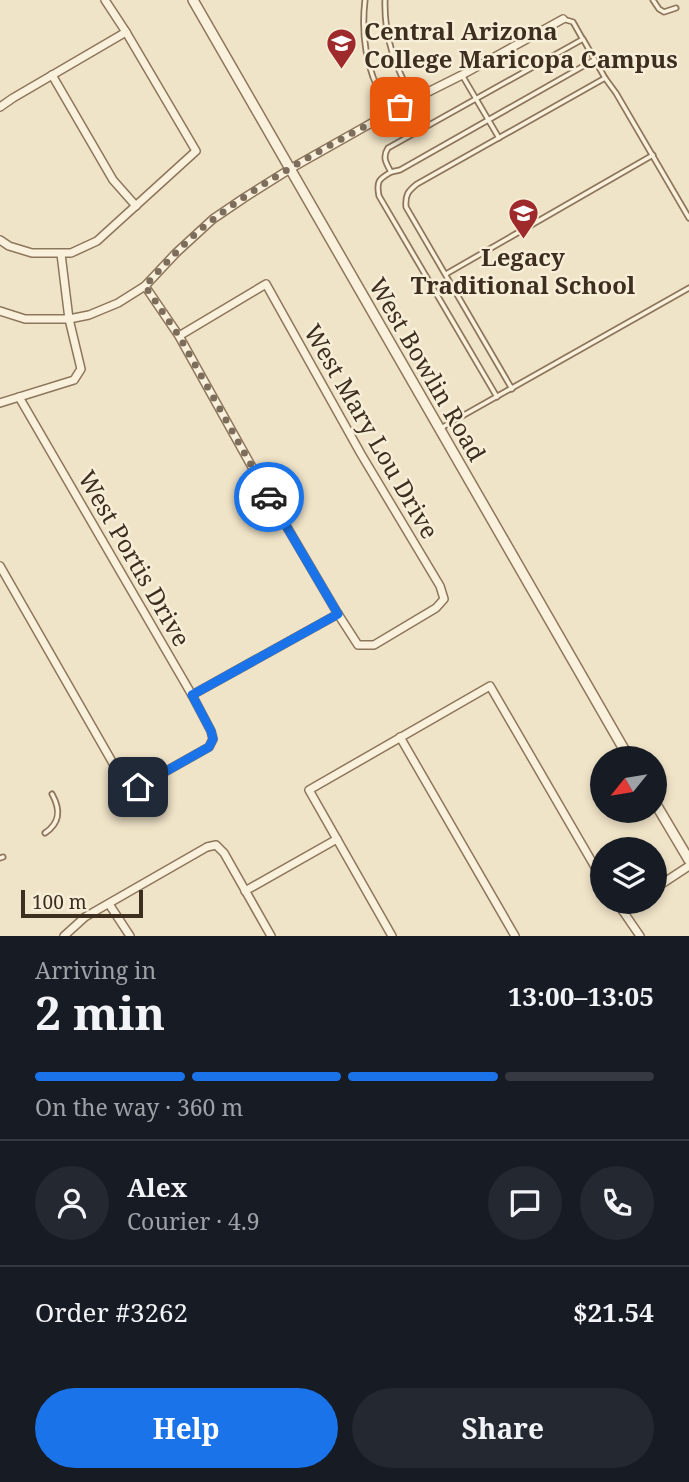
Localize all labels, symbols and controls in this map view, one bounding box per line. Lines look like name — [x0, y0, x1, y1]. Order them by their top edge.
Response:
place label: Central Arizona College Maricopa Campus — [364, 14, 678, 75]
school or university icon: Central Arizona College Maricopa Campus — [324, 27, 358, 71]
pin — [370, 77, 430, 137]
icon: bag — [381, 88, 419, 126]
school or university icon: Legacy Traditional School — [506, 197, 540, 241]
place label: Legacy Traditional School — [411, 240, 636, 301]
street label: West Bowlin Road — [362, 271, 494, 467]
street label: West Mary Lou Drive — [297, 318, 447, 544]
courier — [234, 462, 304, 532]
street label: West Portis Drive — [71, 464, 199, 652]
icon: car — [250, 478, 288, 516]
north arrow — [590, 746, 667, 822]
map controls — [590, 746, 667, 914]
pin — [108, 757, 168, 817]
icon: home — [119, 768, 157, 806]
button: layers — [590, 837, 667, 914]
scale bar — [21, 887, 144, 919]
text: 100 m — [32, 889, 87, 915]
text: Arriving in — [35, 954, 156, 986]
text: 13:00–13:05 — [508, 978, 654, 1014]
text: 2 min — [35, 981, 165, 1043]
text: On the way · 360 m — [35, 1091, 243, 1123]
button: person — [35, 1166, 109, 1240]
button: chat — [488, 1166, 562, 1240]
button: phone — [580, 1166, 654, 1240]
text: Alex — [127, 1169, 187, 1205]
text: Courier · 4.9 — [127, 1205, 260, 1237]
text: Order #3262 — [35, 1294, 188, 1330]
text: $21.54 — [573, 1294, 654, 1330]
button: Help — [35, 1388, 338, 1468]
button: Share — [352, 1388, 654, 1468]

